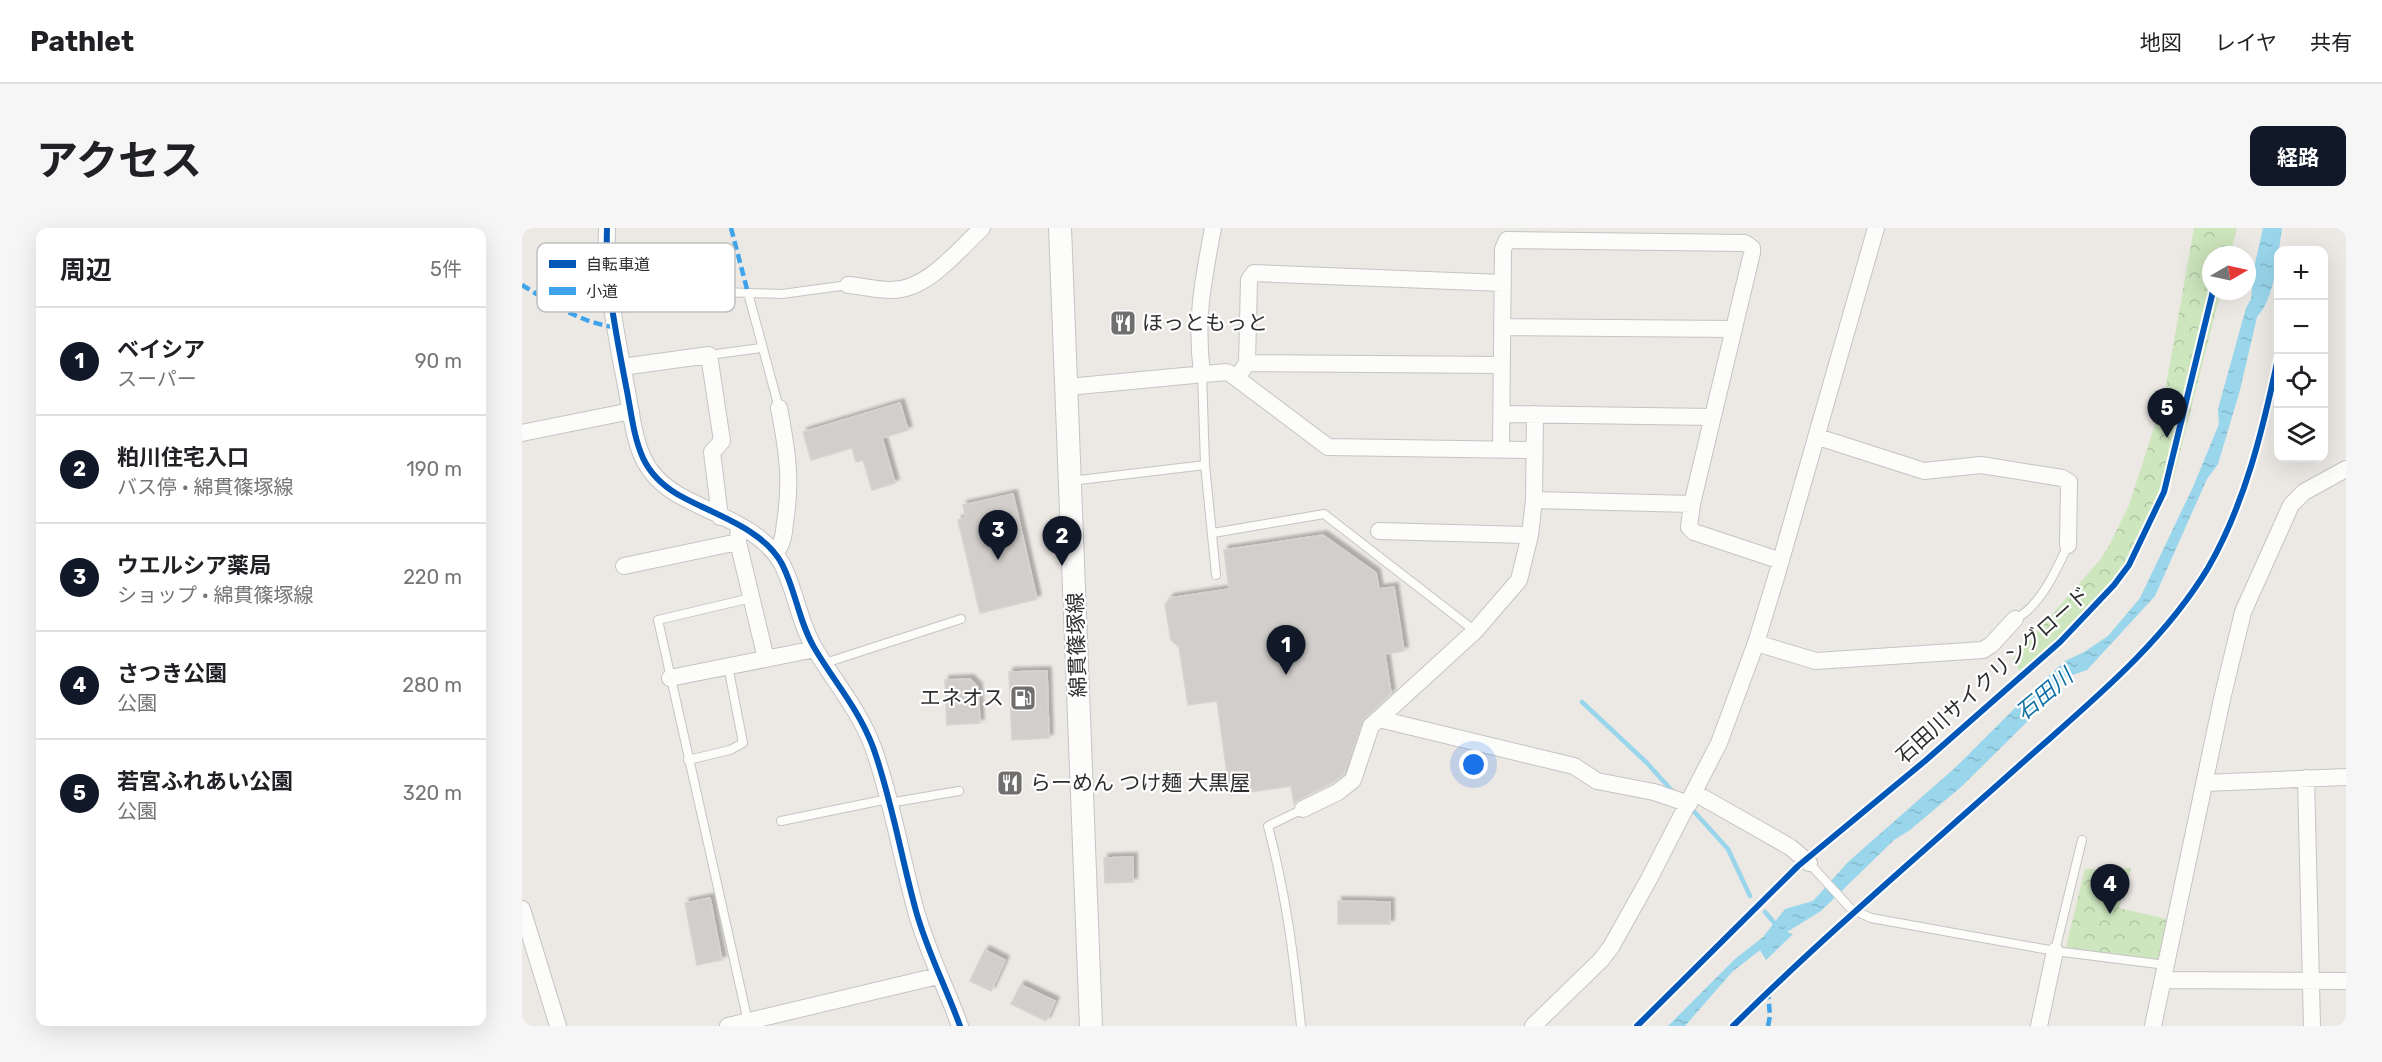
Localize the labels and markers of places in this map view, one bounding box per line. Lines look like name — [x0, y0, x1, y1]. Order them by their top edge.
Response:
restaurant icon: ほっともっと — [1108, 308, 1138, 338]
place label: ほっともっと — [1142, 310, 1268, 335]
pin: 5 — [2148, 388, 2186, 438]
pin: 3 — [978, 510, 1018, 560]
pin: 2 — [1042, 516, 1082, 566]
pin: 1 — [1266, 626, 1305, 675]
fuel station icon: エネオス — [1008, 683, 1038, 713]
place label: エネオス — [920, 685, 1004, 710]
restaurant icon: らーめん つけ麺 大黒屋 — [995, 768, 1025, 798]
place label: らーめん つけ麺 大黒屋 — [1030, 770, 1250, 795]
pin: 4 — [2090, 864, 2130, 914]

